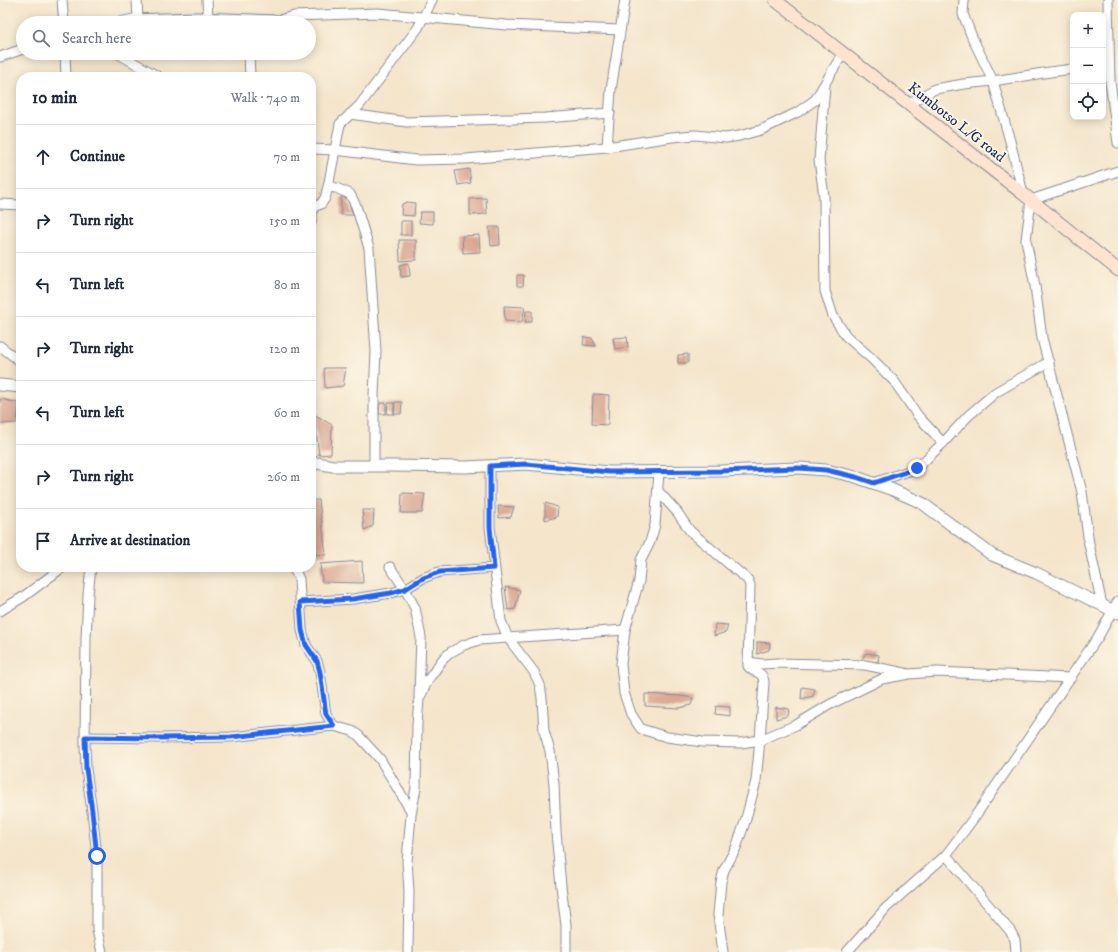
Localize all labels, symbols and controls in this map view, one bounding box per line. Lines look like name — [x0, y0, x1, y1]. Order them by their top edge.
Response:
map controls — [1070, 12, 1106, 120]
button: + — [1070, 12, 1106, 48]
search box — [16, 16, 316, 60]
icon: search — [30, 27, 52, 49]
text: Search here — [62, 29, 131, 48]
button: − — [1070, 48, 1106, 84]
street label: Kumbotso L/G road — [904, 78, 1010, 167]
button: locate — [1070, 84, 1106, 120]
text: 10 min — [32, 87, 77, 109]
text: Walk · 740 m — [231, 90, 300, 106]
icon: ahead — [32, 146, 54, 168]
text: Continue — [70, 147, 125, 166]
text: 70 m — [274, 149, 300, 165]
icon: right — [32, 210, 54, 232]
text: Turn right — [70, 211, 133, 230]
text: 150 m — [269, 213, 300, 229]
icon: left — [32, 274, 54, 296]
text: Turn left — [70, 275, 124, 294]
text: 80 m — [274, 277, 300, 293]
icon: right — [32, 338, 54, 360]
text: Turn right — [70, 339, 133, 358]
text: 120 m — [269, 341, 300, 357]
icon: left — [32, 402, 54, 424]
text: Turn left — [70, 403, 124, 422]
text: 60 m — [274, 405, 300, 421]
route end — [908, 459, 926, 477]
icon: right — [32, 466, 54, 488]
text: Turn right — [70, 467, 133, 486]
text: 260 m — [267, 469, 300, 485]
icon: arrive — [32, 530, 54, 552]
text: Arrive at destination — [70, 531, 190, 550]
route start — [88, 847, 106, 865]

